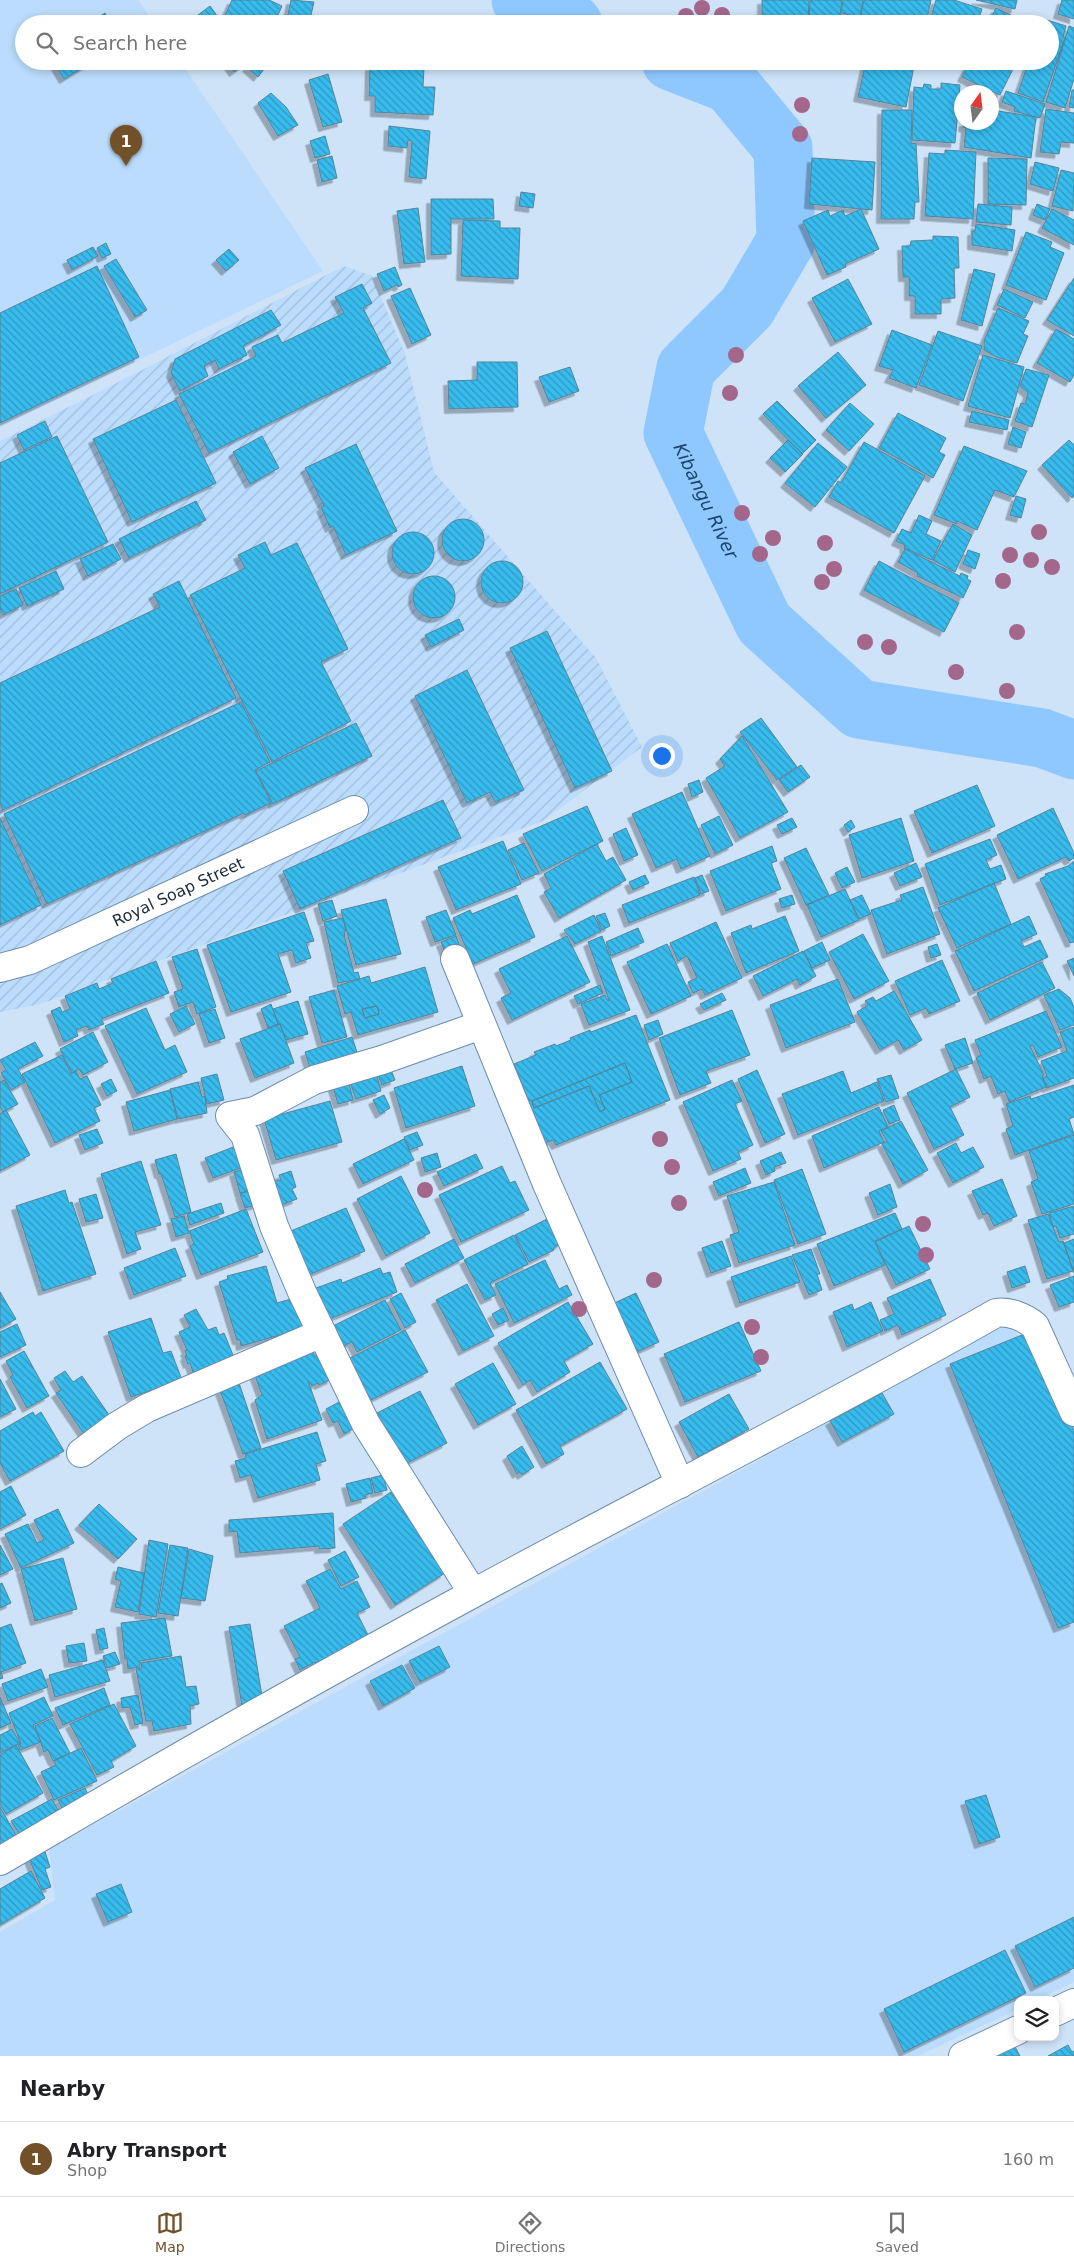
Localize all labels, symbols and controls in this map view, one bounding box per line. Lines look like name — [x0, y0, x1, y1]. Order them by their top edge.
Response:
search box — [15, 15, 1059, 70]
icon: search — [33, 29, 61, 57]
text: Search here — [73, 32, 187, 54]
north arrow — [954, 85, 999, 130]
pin: 1 — [110, 125, 142, 166]
water label: Kibangu River — [669, 439, 743, 563]
your location — [649, 743, 675, 769]
street label: Royal Soap Street — [109, 853, 247, 931]
map controls — [1014, 1996, 1059, 2041]
button: layers — [1014, 1996, 1059, 2041]
text: Nearby — [20, 2077, 105, 2101]
text: Abry Transport — [67, 2139, 227, 2161]
text: 1 — [30, 2150, 42, 2169]
text: 160 m — [1003, 2150, 1054, 2169]
text: Shop — [67, 2161, 107, 2180]
tab: Map — [155, 2209, 185, 2255]
tab: Directions — [495, 2209, 565, 2255]
tab: Saved — [876, 2209, 919, 2255]

